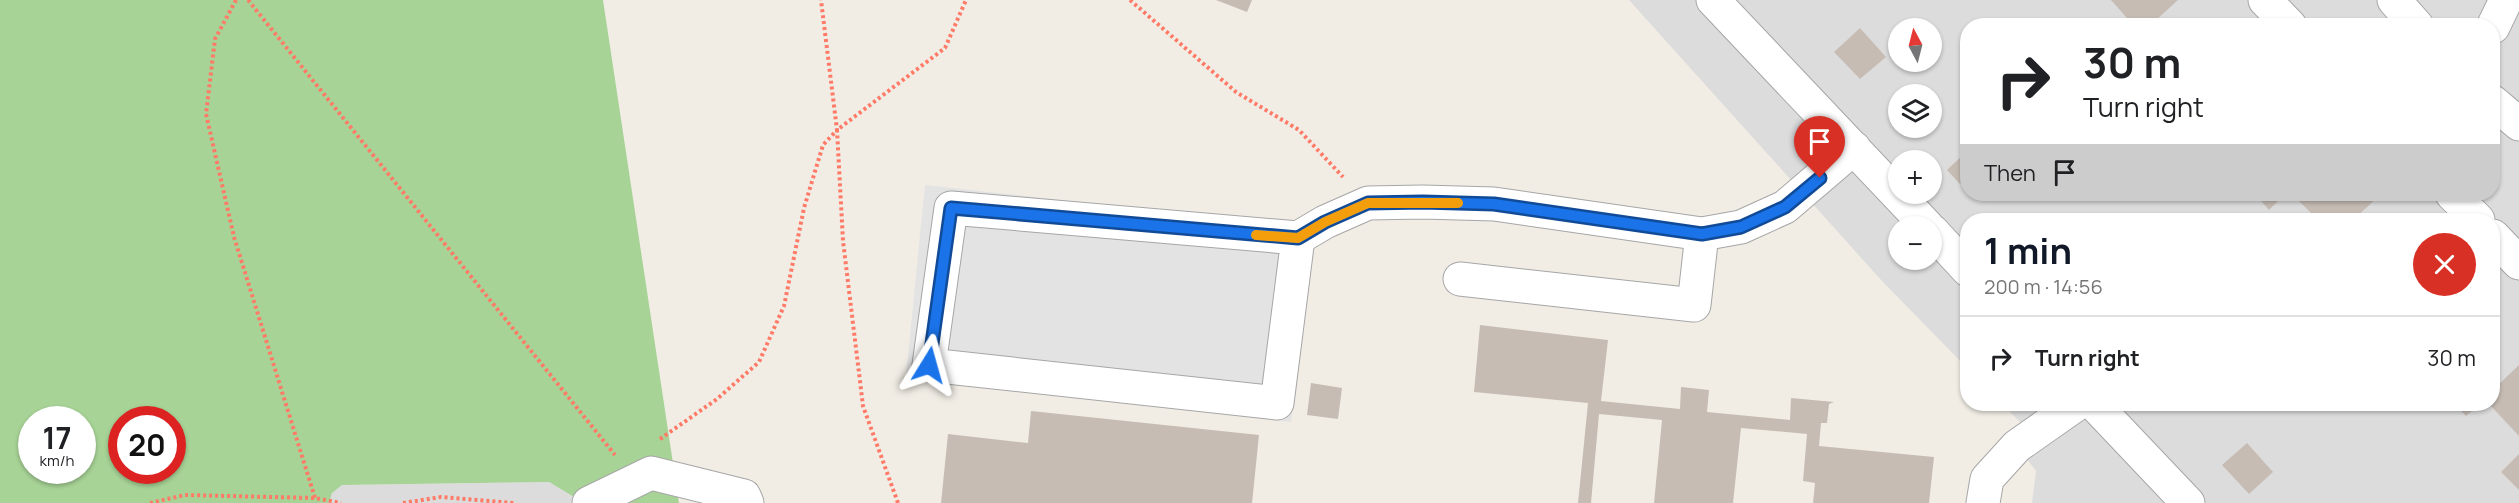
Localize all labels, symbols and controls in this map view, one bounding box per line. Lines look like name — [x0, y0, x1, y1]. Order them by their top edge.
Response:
north arrow — [1888, 18, 1942, 72]
map controls — [1888, 18, 1942, 270]
text: 30 m — [2083, 33, 2181, 91]
icon: right — [1984, 42, 2062, 120]
button: layers — [1888, 84, 1942, 138]
text: Turn right — [2083, 88, 2204, 125]
pin — [1794, 116, 1845, 178]
icon: arrive — [1803, 125, 1836, 158]
button: + — [1888, 150, 1942, 204]
icon: arrive — [2048, 156, 2081, 189]
text: Then — [1984, 158, 2036, 188]
button: − — [1888, 216, 1942, 270]
text: 1 min — [1984, 226, 2072, 275]
button: close — [2413, 233, 2476, 296]
text: 200 m · 14:56 — [1984, 273, 2103, 300]
position arrow — [897, 333, 961, 397]
icon: right — [1984, 342, 2017, 375]
text: Turn right — [2035, 343, 2140, 373]
text: 30 m — [2427, 343, 2476, 373]
speed limit sign: 20 — [108, 406, 186, 484]
text: 17 — [42, 417, 72, 458]
text: km/h — [40, 450, 74, 471]

